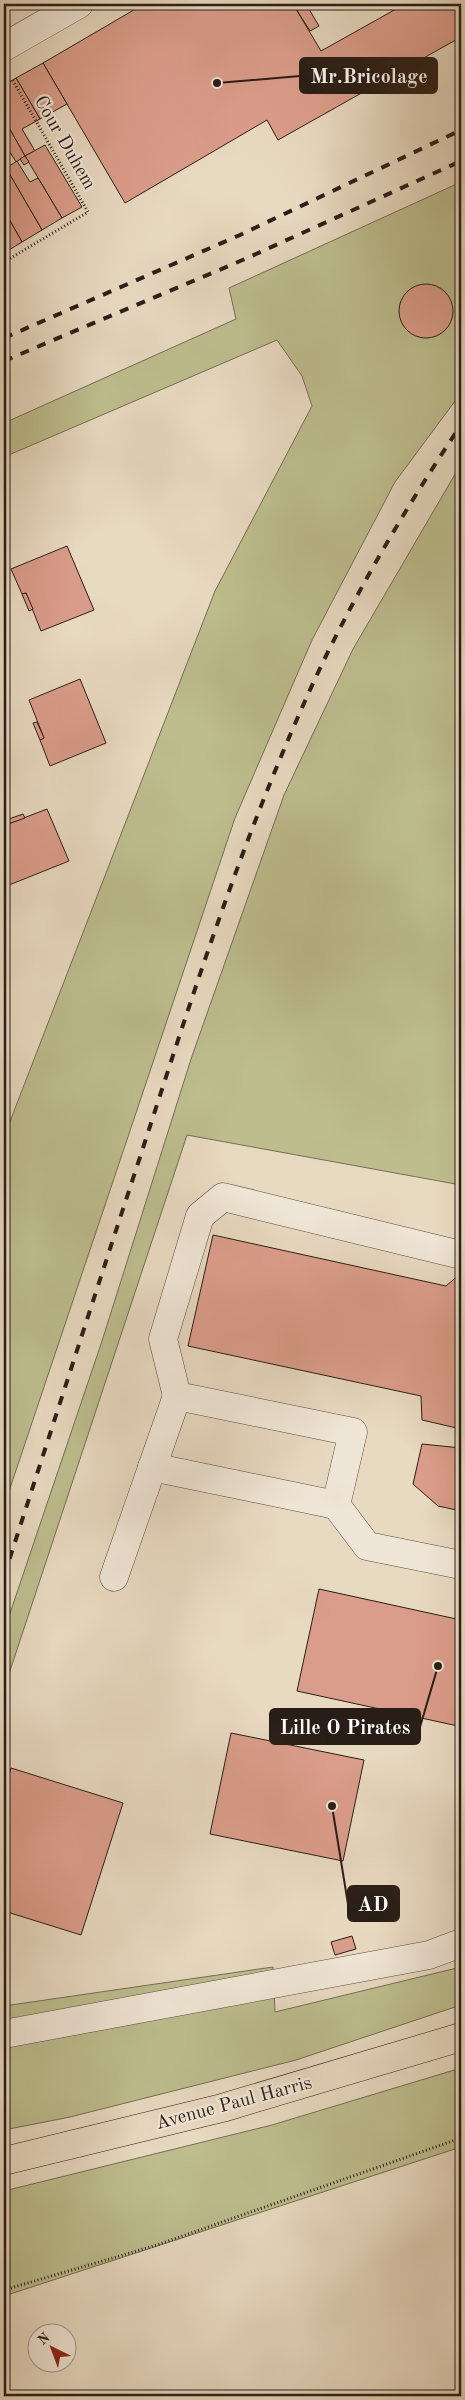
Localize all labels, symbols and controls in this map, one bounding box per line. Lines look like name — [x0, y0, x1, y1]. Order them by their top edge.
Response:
callout: Mr.Bricolage — [300, 58, 437, 93]
text: Mr.Bricolage — [310, 68, 428, 88]
street label: Cour Duhem — [30, 93, 98, 193]
callout: Lille O Pirates — [270, 1709, 420, 1744]
text: Lille O Pirates — [280, 1719, 410, 1739]
callout: AD — [348, 1886, 399, 1921]
text: AD — [358, 1896, 388, 1916]
street label: Avenue Paul Harris — [154, 2074, 314, 2134]
north arrow — [28, 2322, 78, 2372]
text: N — [35, 2330, 53, 2348]

